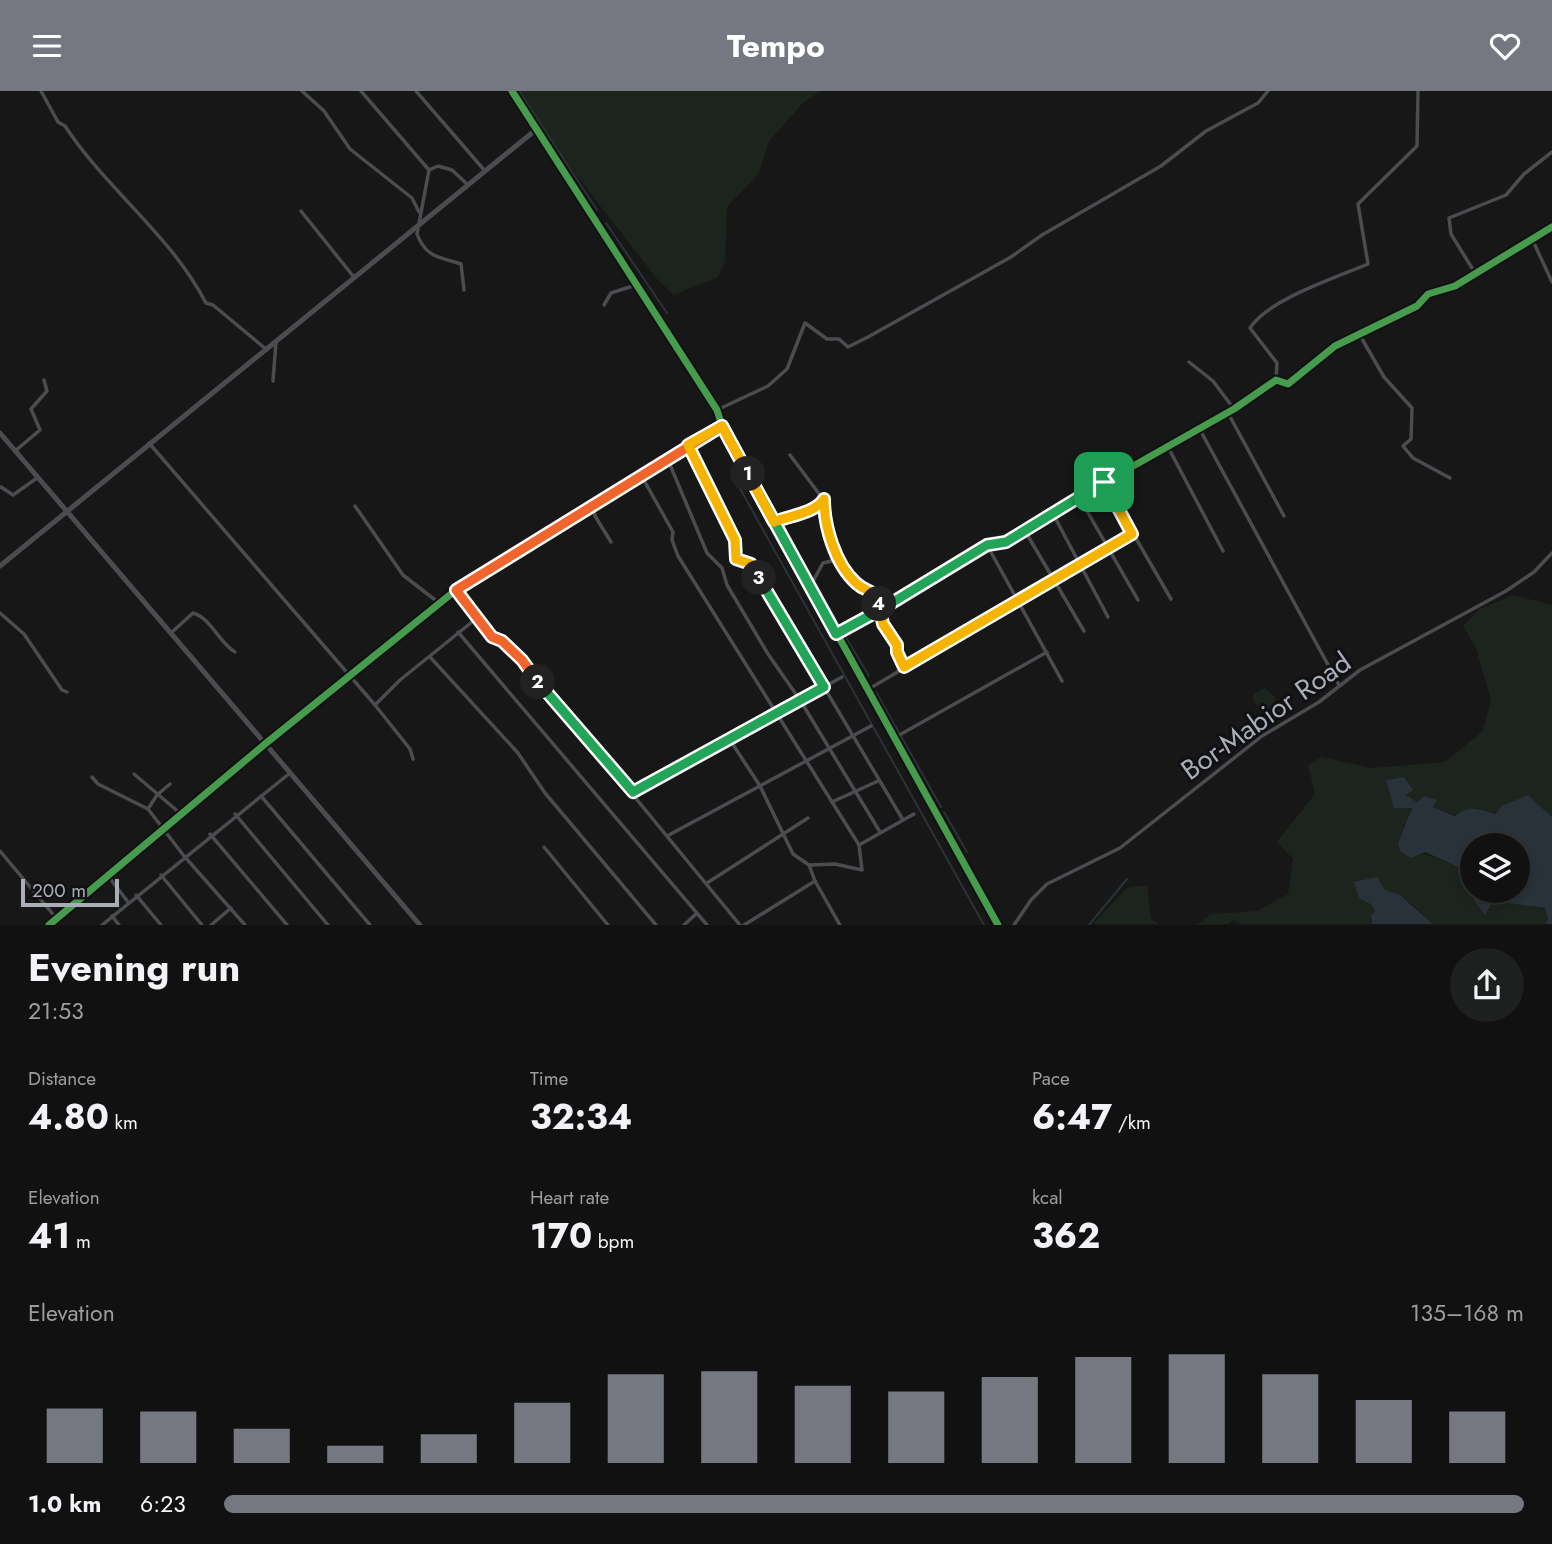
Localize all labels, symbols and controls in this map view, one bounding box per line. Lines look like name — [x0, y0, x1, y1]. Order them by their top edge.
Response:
text: Tempo — [727, 23, 825, 69]
icon: menu — [28, 27, 66, 65]
icon: heart — [1486, 27, 1524, 65]
pin — [1074, 452, 1134, 512]
pin: 1 — [730, 457, 766, 491]
text: 1 — [743, 460, 752, 487]
icon: arrive — [1085, 463, 1123, 501]
pin: 3 — [742, 561, 776, 595]
text: 3 — [753, 564, 764, 591]
pin: 4 — [862, 587, 896, 621]
text: 4 — [872, 590, 885, 617]
street label: Bor-Mabior Road — [1173, 642, 1359, 790]
pin: 2 — [520, 665, 556, 699]
text: 2 — [531, 668, 544, 695]
map controls — [1460, 833, 1530, 903]
button: layers — [1460, 833, 1530, 903]
scale bar — [21, 876, 119, 907]
text: 200 m — [32, 877, 86, 904]
text: Evening run — [28, 940, 240, 995]
button: share — [1450, 948, 1524, 1022]
text: 21:53 — [28, 994, 84, 1028]
text: Distance — [28, 1065, 96, 1092]
text: Time — [530, 1065, 568, 1092]
text: Pace — [1032, 1065, 1070, 1092]
text: 4.80 — [28, 1092, 109, 1142]
text: 32:34 — [530, 1092, 632, 1142]
text: 6:47 — [1032, 1092, 1112, 1142]
text: km — [109, 1109, 138, 1136]
text: /km — [1112, 1109, 1151, 1136]
text: Elevation — [28, 1184, 100, 1211]
text: Heart rate — [530, 1184, 609, 1211]
text: kcal — [1032, 1184, 1063, 1211]
text: 41 — [28, 1211, 70, 1261]
text: 170 — [530, 1211, 592, 1261]
text: 362 — [1032, 1211, 1100, 1261]
text: m — [70, 1228, 91, 1255]
text: bpm — [592, 1228, 634, 1255]
text: Elevation — [28, 1296, 115, 1330]
text: 135–168 m — [1410, 1296, 1524, 1330]
text: 1.0 km — [28, 1487, 101, 1521]
text: 6:23 — [140, 1487, 186, 1521]

